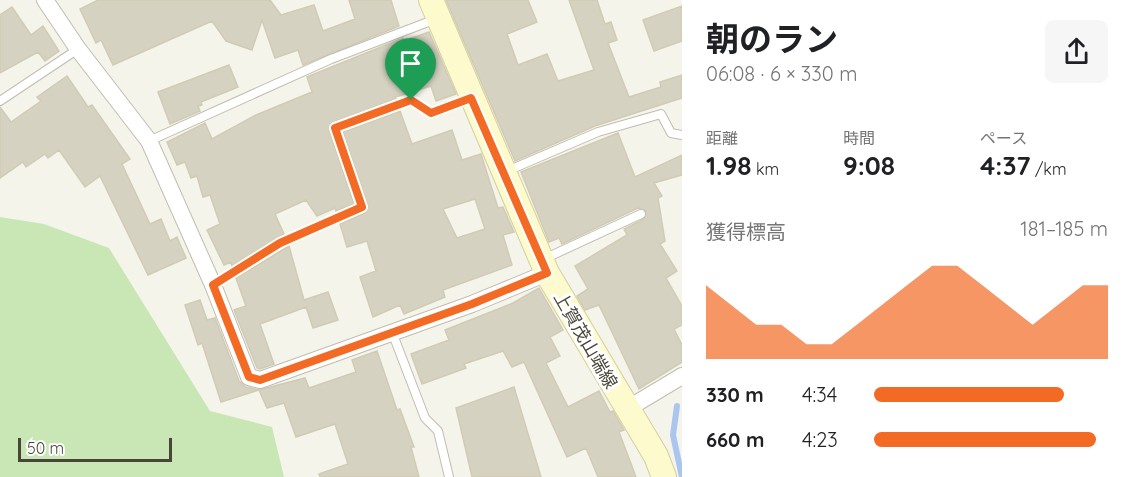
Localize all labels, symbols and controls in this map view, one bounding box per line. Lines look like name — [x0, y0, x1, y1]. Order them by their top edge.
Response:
text: 朝のラン — [706, 18, 838, 59]
button: share — [1045, 20, 1108, 83]
pin — [385, 38, 436, 100]
icon: arrive — [394, 47, 427, 80]
text: 06:08 · 6 × 330 m — [706, 61, 857, 86]
text: 距離 — [706, 128, 738, 148]
text: 時間 — [843, 128, 875, 148]
text: ペース — [980, 128, 1027, 148]
text: 1.98 — [706, 149, 752, 182]
text: 9:08 — [843, 149, 895, 182]
text: 4:37 — [980, 149, 1031, 182]
text: km — [752, 159, 779, 179]
text: /km — [1031, 159, 1067, 179]
text: 181–185 m — [1020, 216, 1108, 241]
text: 獲得標高 — [706, 219, 786, 244]
street label: 上賀茂山端線 — [549, 287, 623, 393]
text: 330 m — [706, 382, 764, 407]
text: 4:34 — [802, 382, 837, 407]
text: 660 m — [706, 427, 764, 452]
text: 4:23 — [802, 427, 838, 452]
scale bar — [18, 435, 172, 462]
text: 50 m — [27, 438, 64, 458]

